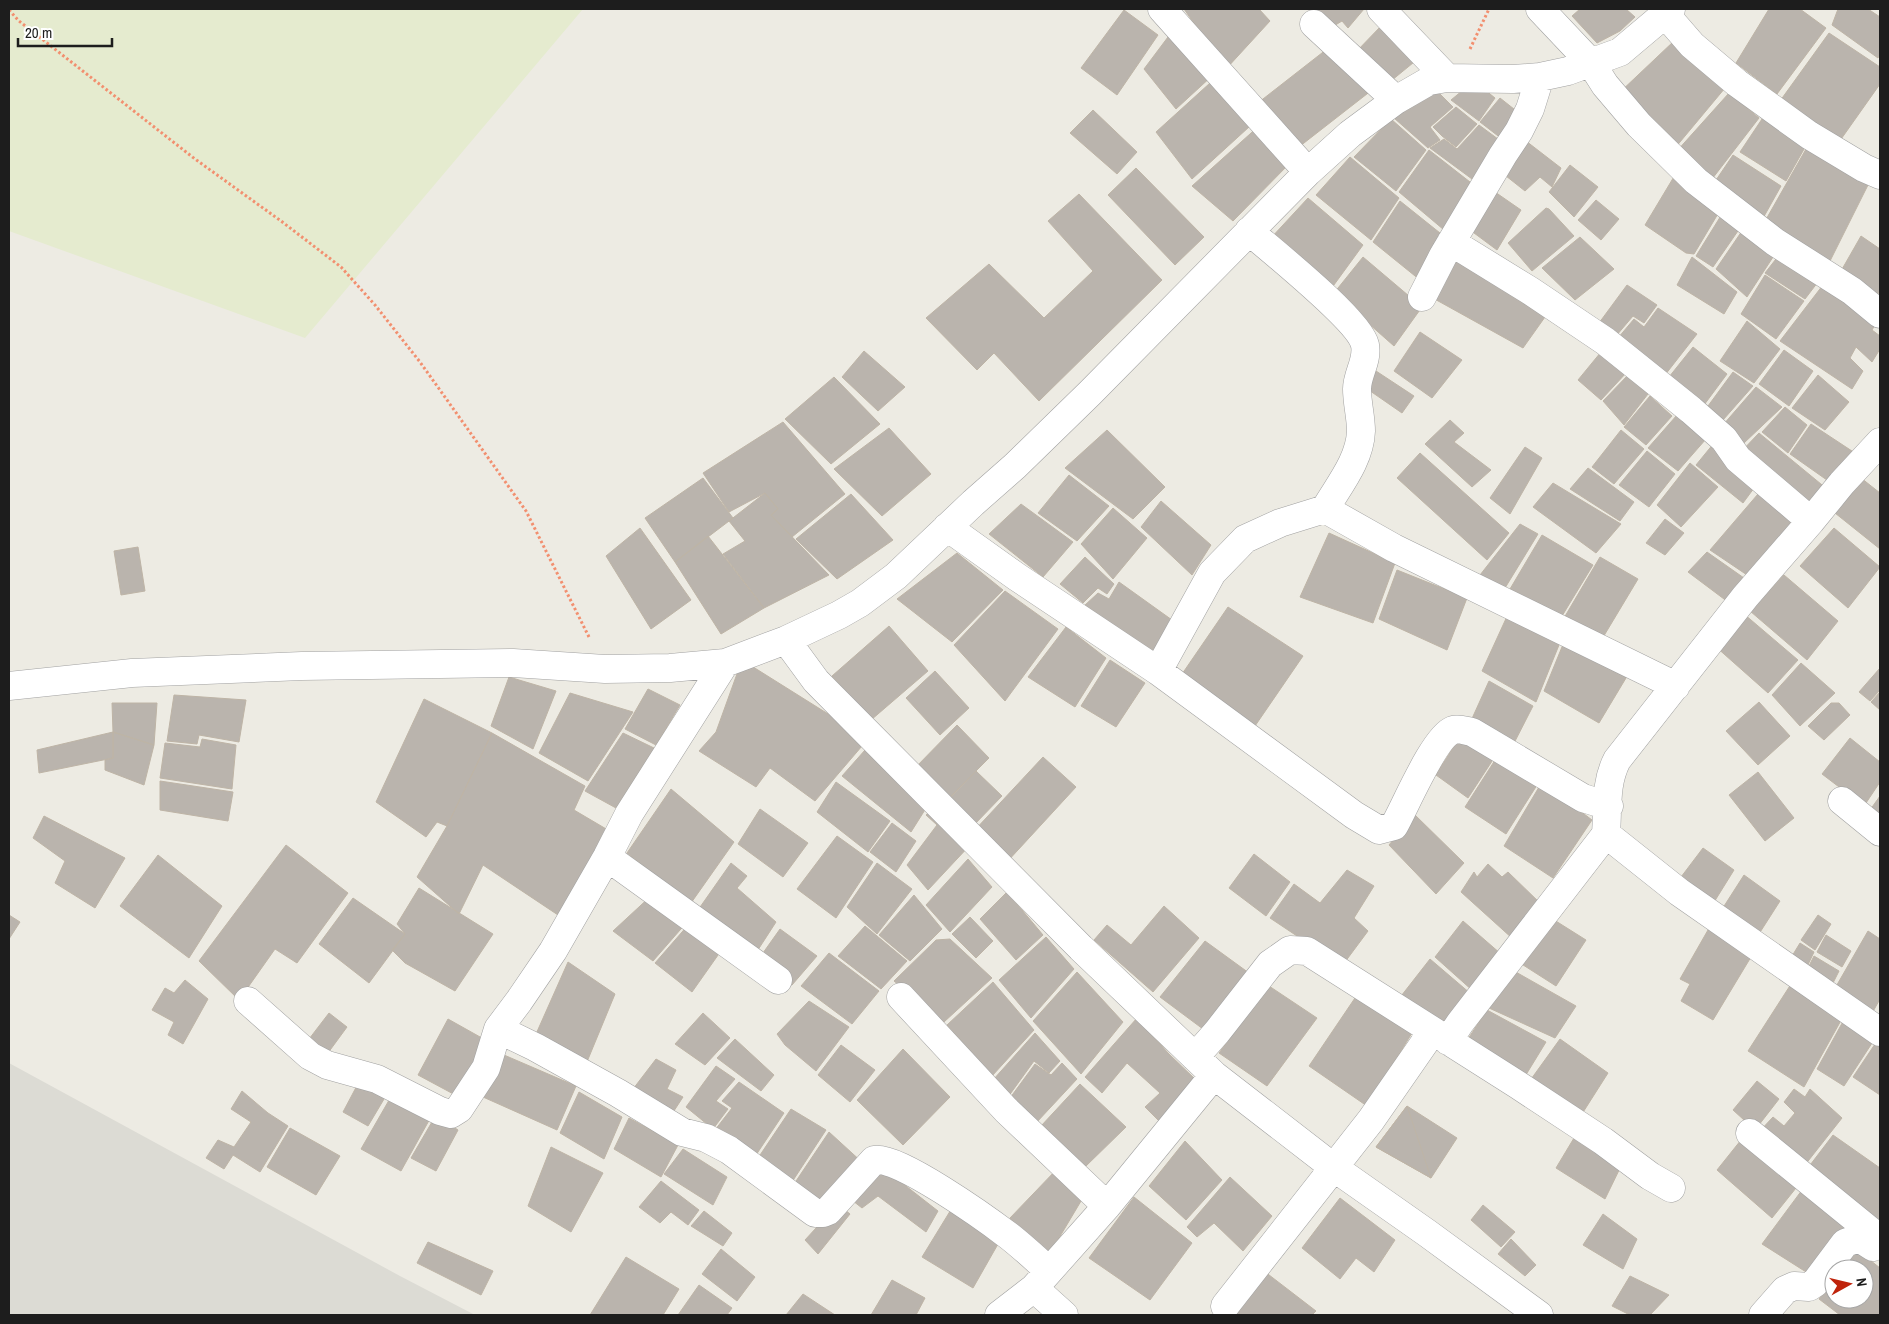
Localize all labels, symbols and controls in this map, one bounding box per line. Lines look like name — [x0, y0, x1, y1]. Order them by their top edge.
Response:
scale bar — [18, 15, 111, 47]
text: 20 m — [25, 22, 52, 43]
north arrow — [1824, 1259, 1874, 1309]
text: N — [1852, 1277, 1871, 1288]

